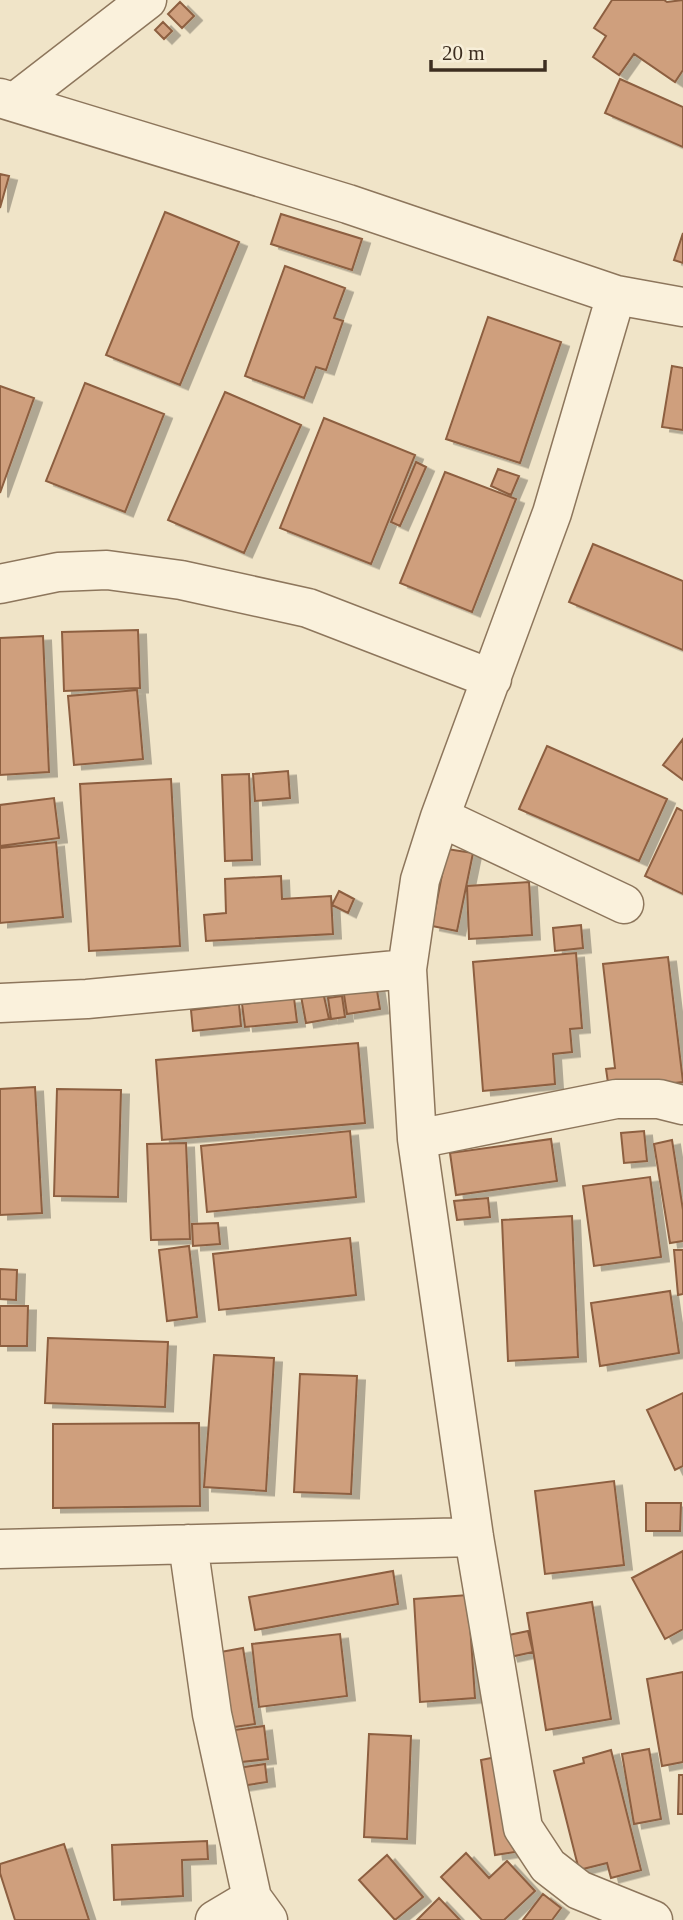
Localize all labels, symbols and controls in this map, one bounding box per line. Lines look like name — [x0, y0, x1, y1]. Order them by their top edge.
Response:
scale bar — [431, 28, 545, 72]
text: 20 m — [442, 41, 485, 65]

